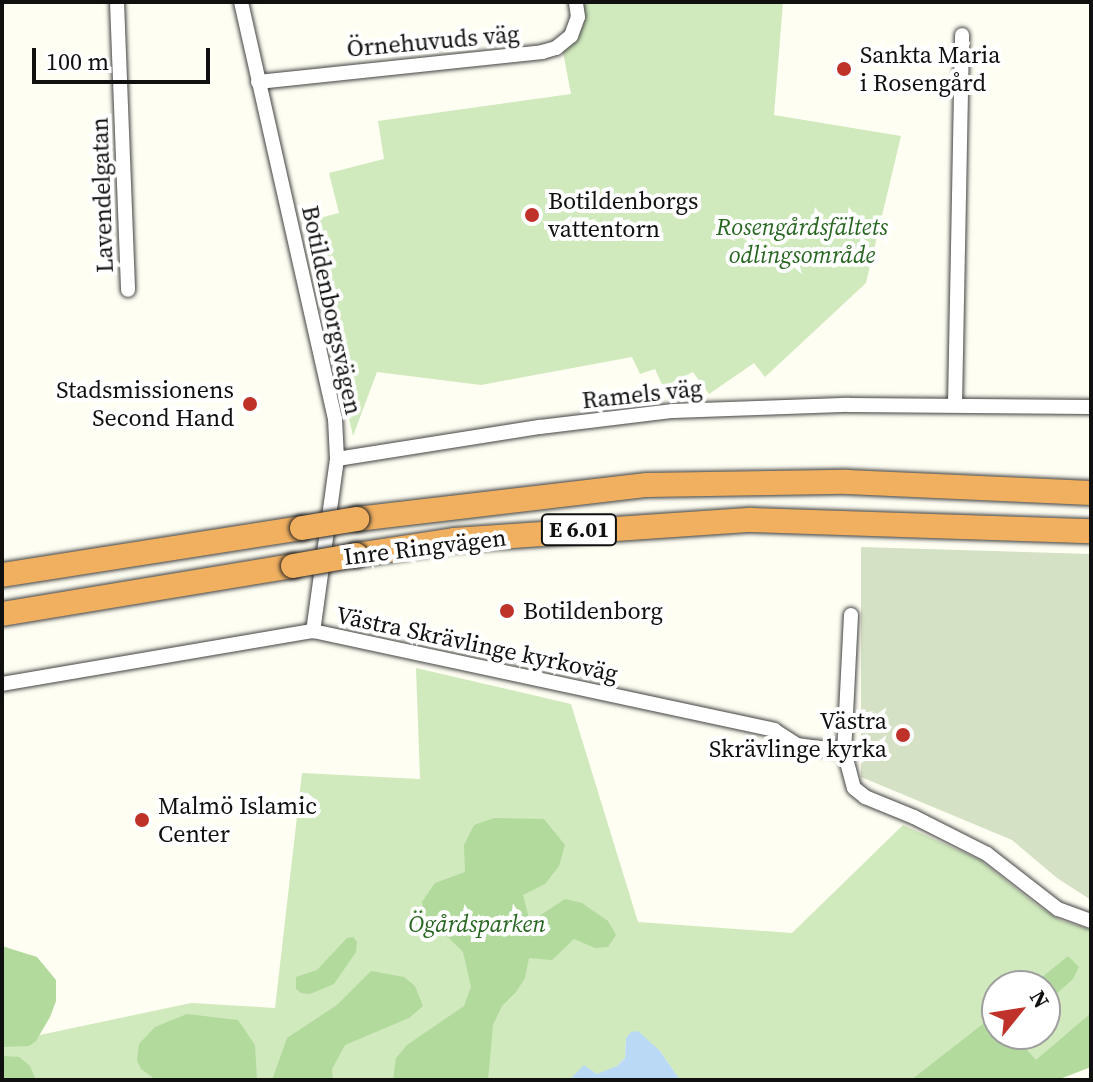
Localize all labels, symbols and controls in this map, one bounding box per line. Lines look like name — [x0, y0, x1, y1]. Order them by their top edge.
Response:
street label: Örnehuvuds väg — [346, 19, 520, 63]
scale bar — [36, 32, 214, 82]
place label: Sankta Maria i Rosengård — [860, 41, 1000, 97]
text: 100 m — [46, 45, 109, 78]
marker: Sankta Maria i Rosengård — [835, 60, 853, 78]
street label: Lavendelgatan — [85, 117, 119, 273]
place label: Botildenborgs vattentorn — [548, 187, 698, 243]
street label: Botildenborgsvägen — [296, 203, 368, 417]
marker: Botildenborgs vattentorn — [523, 206, 541, 224]
park label: Rosengårdsfältets odlingsområde — [716, 213, 888, 269]
street label: Ramels väg — [581, 373, 703, 415]
place label: Stadsmissionens Second Hand — [56, 376, 234, 432]
marker: Stadsmissionens Second Hand — [241, 395, 259, 413]
road number: E 6.01 — [539, 512, 619, 548]
street label: Inre Ringvägen — [342, 523, 508, 571]
place label: Botildenborg — [523, 597, 663, 625]
street label: Västra Skrävlinge kyrkoväg — [333, 600, 621, 688]
marker: Botildenborg — [498, 602, 516, 620]
place label: Västra Skrävlinge kyrka — [709, 707, 887, 763]
marker: Västra Skrävlinge kyrka — [894, 726, 912, 744]
place label: Malmö Islamic Center — [158, 792, 317, 848]
marker: Malmö Islamic Center — [133, 811, 151, 829]
park label: Ögårdsparken — [408, 910, 546, 938]
north arrow — [981, 970, 1061, 1050]
text: N — [1023, 985, 1057, 1013]

